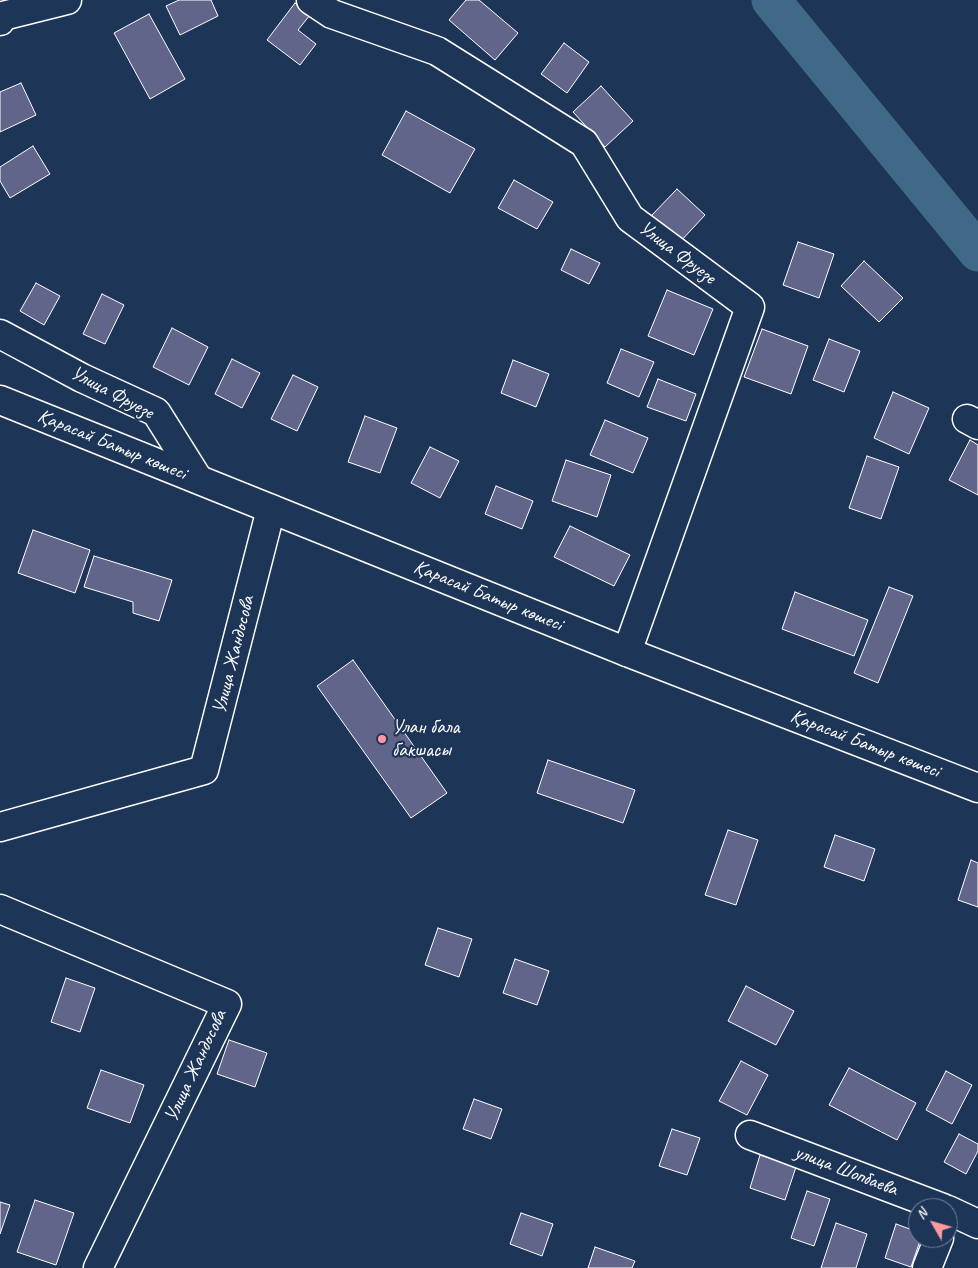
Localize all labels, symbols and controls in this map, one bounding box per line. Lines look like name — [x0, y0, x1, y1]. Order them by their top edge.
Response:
street label: Улица Фруезе — [634, 216, 720, 290]
street label: Улица Фруезе — [66, 361, 158, 425]
street label: Қарасай Батыр көшесі — [34, 404, 190, 486]
street label: Қарасай Батыр көшесі — [410, 555, 566, 637]
street label: Улица Жандосова — [208, 594, 260, 716]
street label: Қарасай Батыр көшесі — [787, 704, 943, 784]
place label: Улан бала бакшасы — [392, 716, 460, 763]
marker: Улан бала бакшасы — [376, 733, 388, 745]
street label: Улица Жандосова — [160, 1006, 232, 1126]
street label: улица Шопбаева — [791, 1140, 901, 1202]
north arrow — [908, 1198, 958, 1248]
text: N — [912, 1205, 931, 1223]

